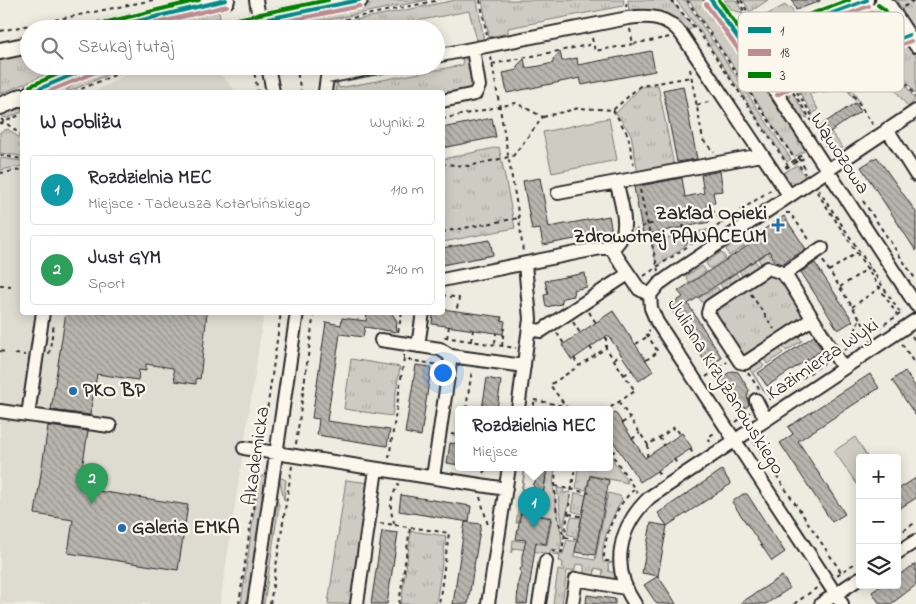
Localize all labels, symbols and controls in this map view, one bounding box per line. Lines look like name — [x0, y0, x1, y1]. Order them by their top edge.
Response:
legend — [738, 12, 904, 92]
search box — [20, 20, 445, 75]
text: 1 — [780, 21, 785, 42]
icon: search — [38, 34, 66, 62]
text: Szukaj tutaj — [78, 34, 174, 61]
text: 18 — [780, 43, 790, 64]
text: 3 — [780, 66, 786, 87]
street label: Wąwozowa — [802, 107, 876, 201]
text: W pobliżu — [40, 108, 122, 138]
text: Wyniki: 2 — [370, 111, 425, 135]
text: Rozdzielnia MEC — [88, 165, 211, 192]
text: 1 — [54, 178, 60, 202]
text: 110 m — [390, 178, 424, 202]
text: Miejsce · Tadeusza Kotarbińskiego — [88, 192, 310, 216]
place label: Zakład Opieki Zdrowotnej PANACEUM — [574, 200, 767, 252]
marker: Zakład Opieki Zdrowotnej PANACEUM — [771, 218, 785, 232]
text: Just GYM — [88, 245, 161, 272]
text: 2 — [53, 258, 61, 282]
text: 240 m — [386, 258, 424, 282]
text: Sport — [88, 272, 126, 296]
street label: Juliana Krzyżanowskiego — [658, 293, 791, 481]
street label: Kazimierza Wyki — [761, 312, 885, 408]
your location — [430, 360, 456, 386]
place label: PKO BP — [83, 377, 146, 406]
marker: PKO BP — [67, 385, 79, 397]
street label: Akademicka — [236, 405, 278, 507]
popup — [455, 406, 613, 471]
text: Rozdzielnia MEC — [472, 413, 596, 440]
text: Miejsce — [472, 440, 518, 464]
map controls — [856, 454, 901, 589]
button: + — [856, 454, 901, 499]
pin: 2 — [76, 463, 108, 504]
pin: 1 — [518, 487, 550, 528]
button: − — [856, 499, 901, 544]
place label: Galeria EMKA — [132, 514, 240, 543]
marker: Galeria EMKA — [116, 522, 128, 534]
button: layers — [856, 544, 901, 589]

